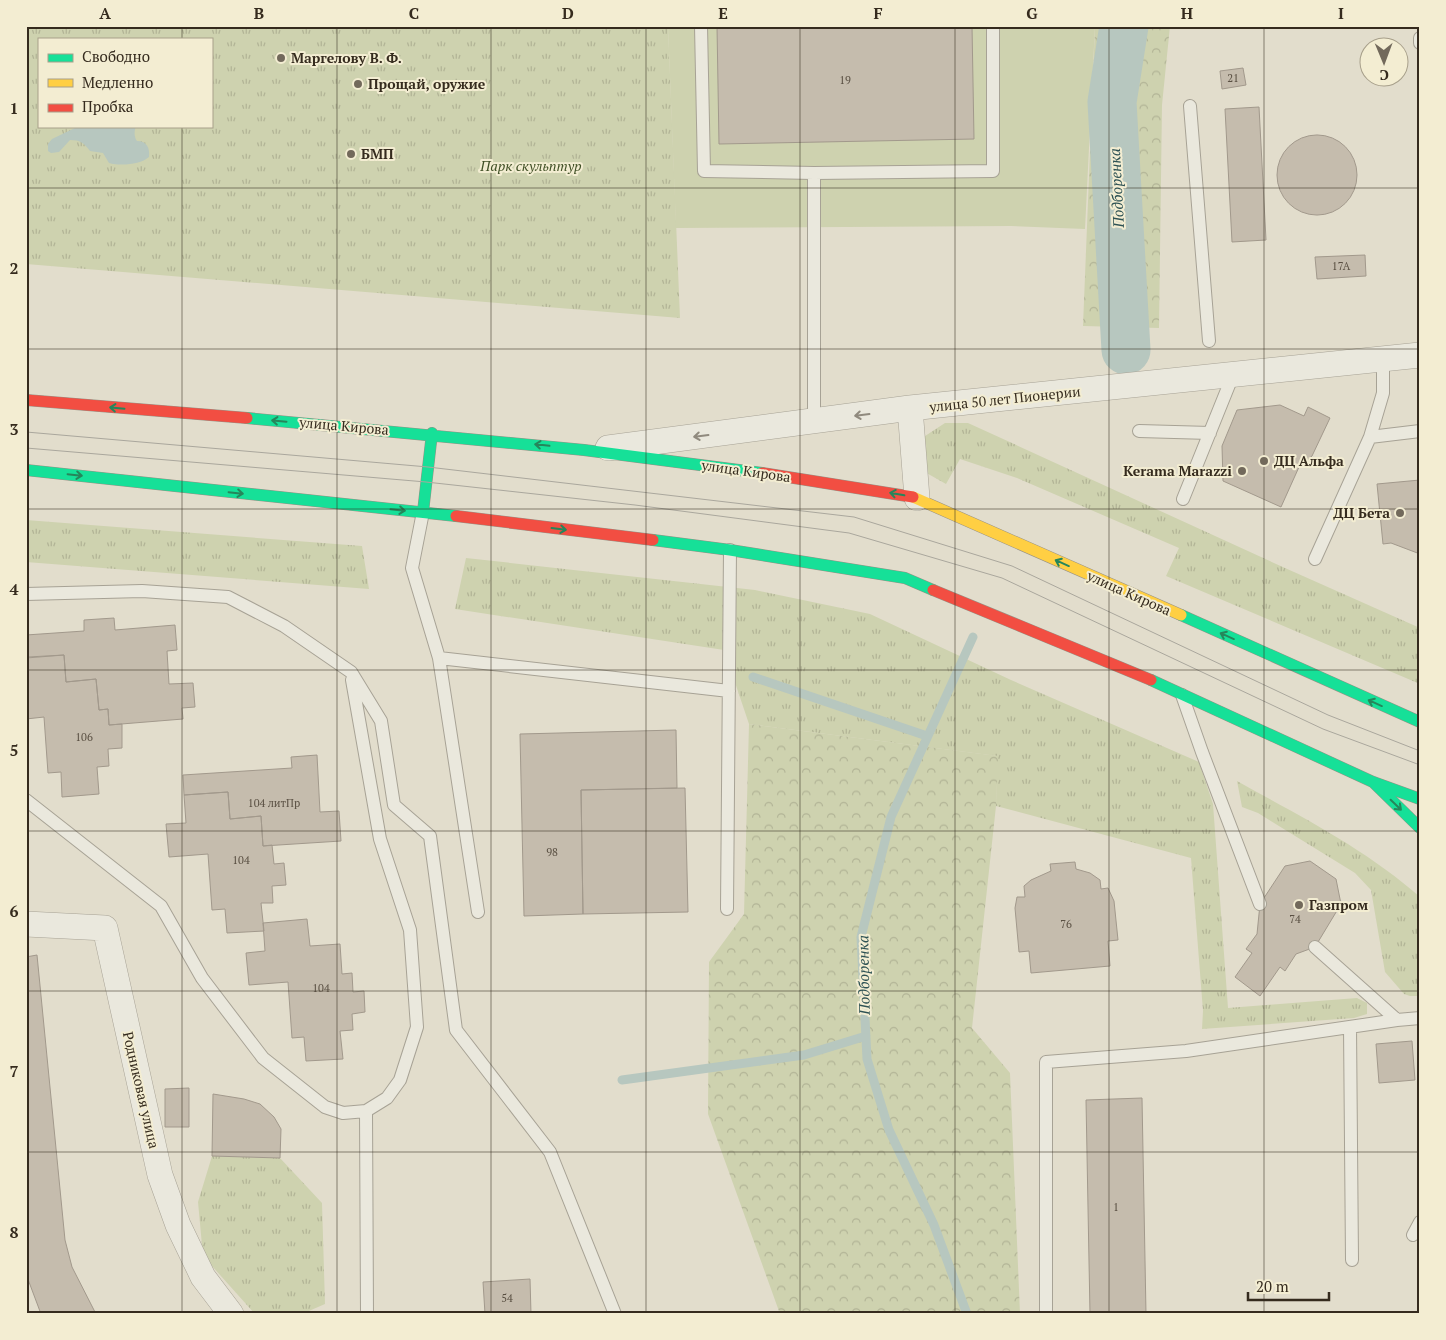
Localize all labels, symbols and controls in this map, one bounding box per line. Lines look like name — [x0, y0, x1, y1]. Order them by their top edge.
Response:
text: A — [99, 2, 111, 24]
text: B — [254, 2, 264, 24]
text: C — [409, 2, 419, 24]
text: D — [562, 2, 574, 24]
text: E — [718, 2, 728, 24]
text: F — [873, 2, 883, 24]
text: G — [1026, 2, 1038, 24]
text: H — [1181, 2, 1193, 24]
text: I — [1338, 2, 1344, 24]
legend — [38, 38, 212, 128]
north arrow — [1358, 38, 1408, 88]
text: Свободно — [82, 46, 150, 66]
place label: Маргелову В. Ф. — [291, 48, 402, 67]
marker: Маргелову В. Ф. — [275, 52, 287, 64]
text: С — [1380, 66, 1389, 85]
house number: 21 — [1227, 71, 1239, 85]
text: Медленно — [82, 72, 153, 92]
house number: 19 — [839, 73, 851, 87]
place label: Прощай, оружие — [368, 74, 486, 93]
marker: Прощай, оружие — [352, 78, 364, 90]
text: Пробка — [82, 96, 134, 116]
text: 1 — [9, 97, 19, 119]
place label: БМП — [361, 144, 394, 163]
marker: БМП — [345, 148, 357, 160]
water label: Подборенка — [1104, 148, 1128, 229]
park label: Парк скульптур — [479, 156, 582, 175]
text: 2 — [9, 257, 19, 279]
house number: 17А — [1332, 259, 1351, 273]
street label: улица 50 лет Пионерии — [928, 381, 1082, 416]
one-way arrow — [109, 403, 125, 412]
one-way arrow — [854, 410, 870, 420]
street label: улица Кирова — [298, 412, 390, 439]
one-way arrow — [271, 416, 287, 425]
text: 3 — [9, 418, 19, 440]
one-way arrow — [693, 431, 709, 441]
one-way arrow — [535, 440, 551, 450]
place label: ДЦ Альфа — [1274, 451, 1344, 470]
street label: улица Кирова — [699, 455, 792, 486]
marker: ДЦ Альфа — [1258, 455, 1270, 467]
place label: Kerama Marazzi — [1123, 461, 1232, 480]
marker: Kerama Marazzi — [1236, 465, 1248, 477]
one-way arrow — [66, 470, 82, 480]
one-way arrow — [228, 488, 244, 497]
one-way arrow — [889, 489, 905, 499]
place label: ДЦ Бета — [1333, 503, 1390, 522]
one-way arrow — [390, 505, 406, 515]
marker: ДЦ Бета — [1394, 507, 1406, 519]
one-way arrow — [551, 524, 567, 534]
one-way arrow — [1055, 558, 1070, 567]
street label: улица Кирова — [1083, 565, 1174, 619]
text: 4 — [9, 578, 19, 600]
one-way arrow — [1220, 631, 1235, 641]
one-way arrow — [1368, 697, 1383, 707]
house number: 106 — [75, 730, 93, 744]
text: 5 — [9, 739, 19, 761]
house number: 104 литПр — [248, 796, 300, 810]
one-way arrow — [1390, 799, 1403, 811]
house number: 98 — [546, 845, 558, 859]
house number: 104 — [232, 853, 250, 867]
place label: Газпром — [1309, 895, 1368, 914]
marker: Газпром — [1293, 899, 1305, 911]
text: 6 — [9, 900, 19, 922]
house number: 74 — [1289, 912, 1301, 926]
house number: 76 — [1060, 917, 1072, 931]
water label: Подборенка — [852, 935, 874, 1016]
house number: 104 — [312, 981, 330, 995]
street label: Родниковая улица — [119, 1030, 164, 1150]
text: 7 — [9, 1060, 19, 1082]
house number: 1 — [1113, 1200, 1119, 1214]
text: 8 — [9, 1221, 19, 1243]
scale bar — [1248, 1270, 1330, 1302]
text: 20 m — [1256, 1276, 1289, 1296]
house number: 54 — [501, 1291, 513, 1305]

